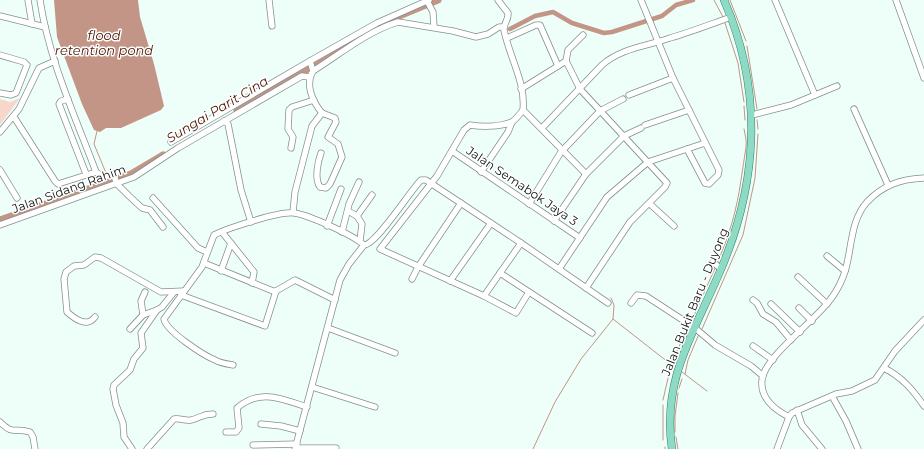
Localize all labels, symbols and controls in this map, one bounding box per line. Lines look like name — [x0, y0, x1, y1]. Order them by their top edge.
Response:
water label: flood retention pond — [55, 27, 153, 58]
water label: Sungai Parit Cina — [163, 72, 271, 146]
street label: Jalan Semabok Jaya 3 — [463, 142, 581, 229]
street label: Jalan Sidang Rahim — [9, 161, 128, 216]
street label: Jalan Bukit Baru - Duyong — [658, 226, 731, 379]

